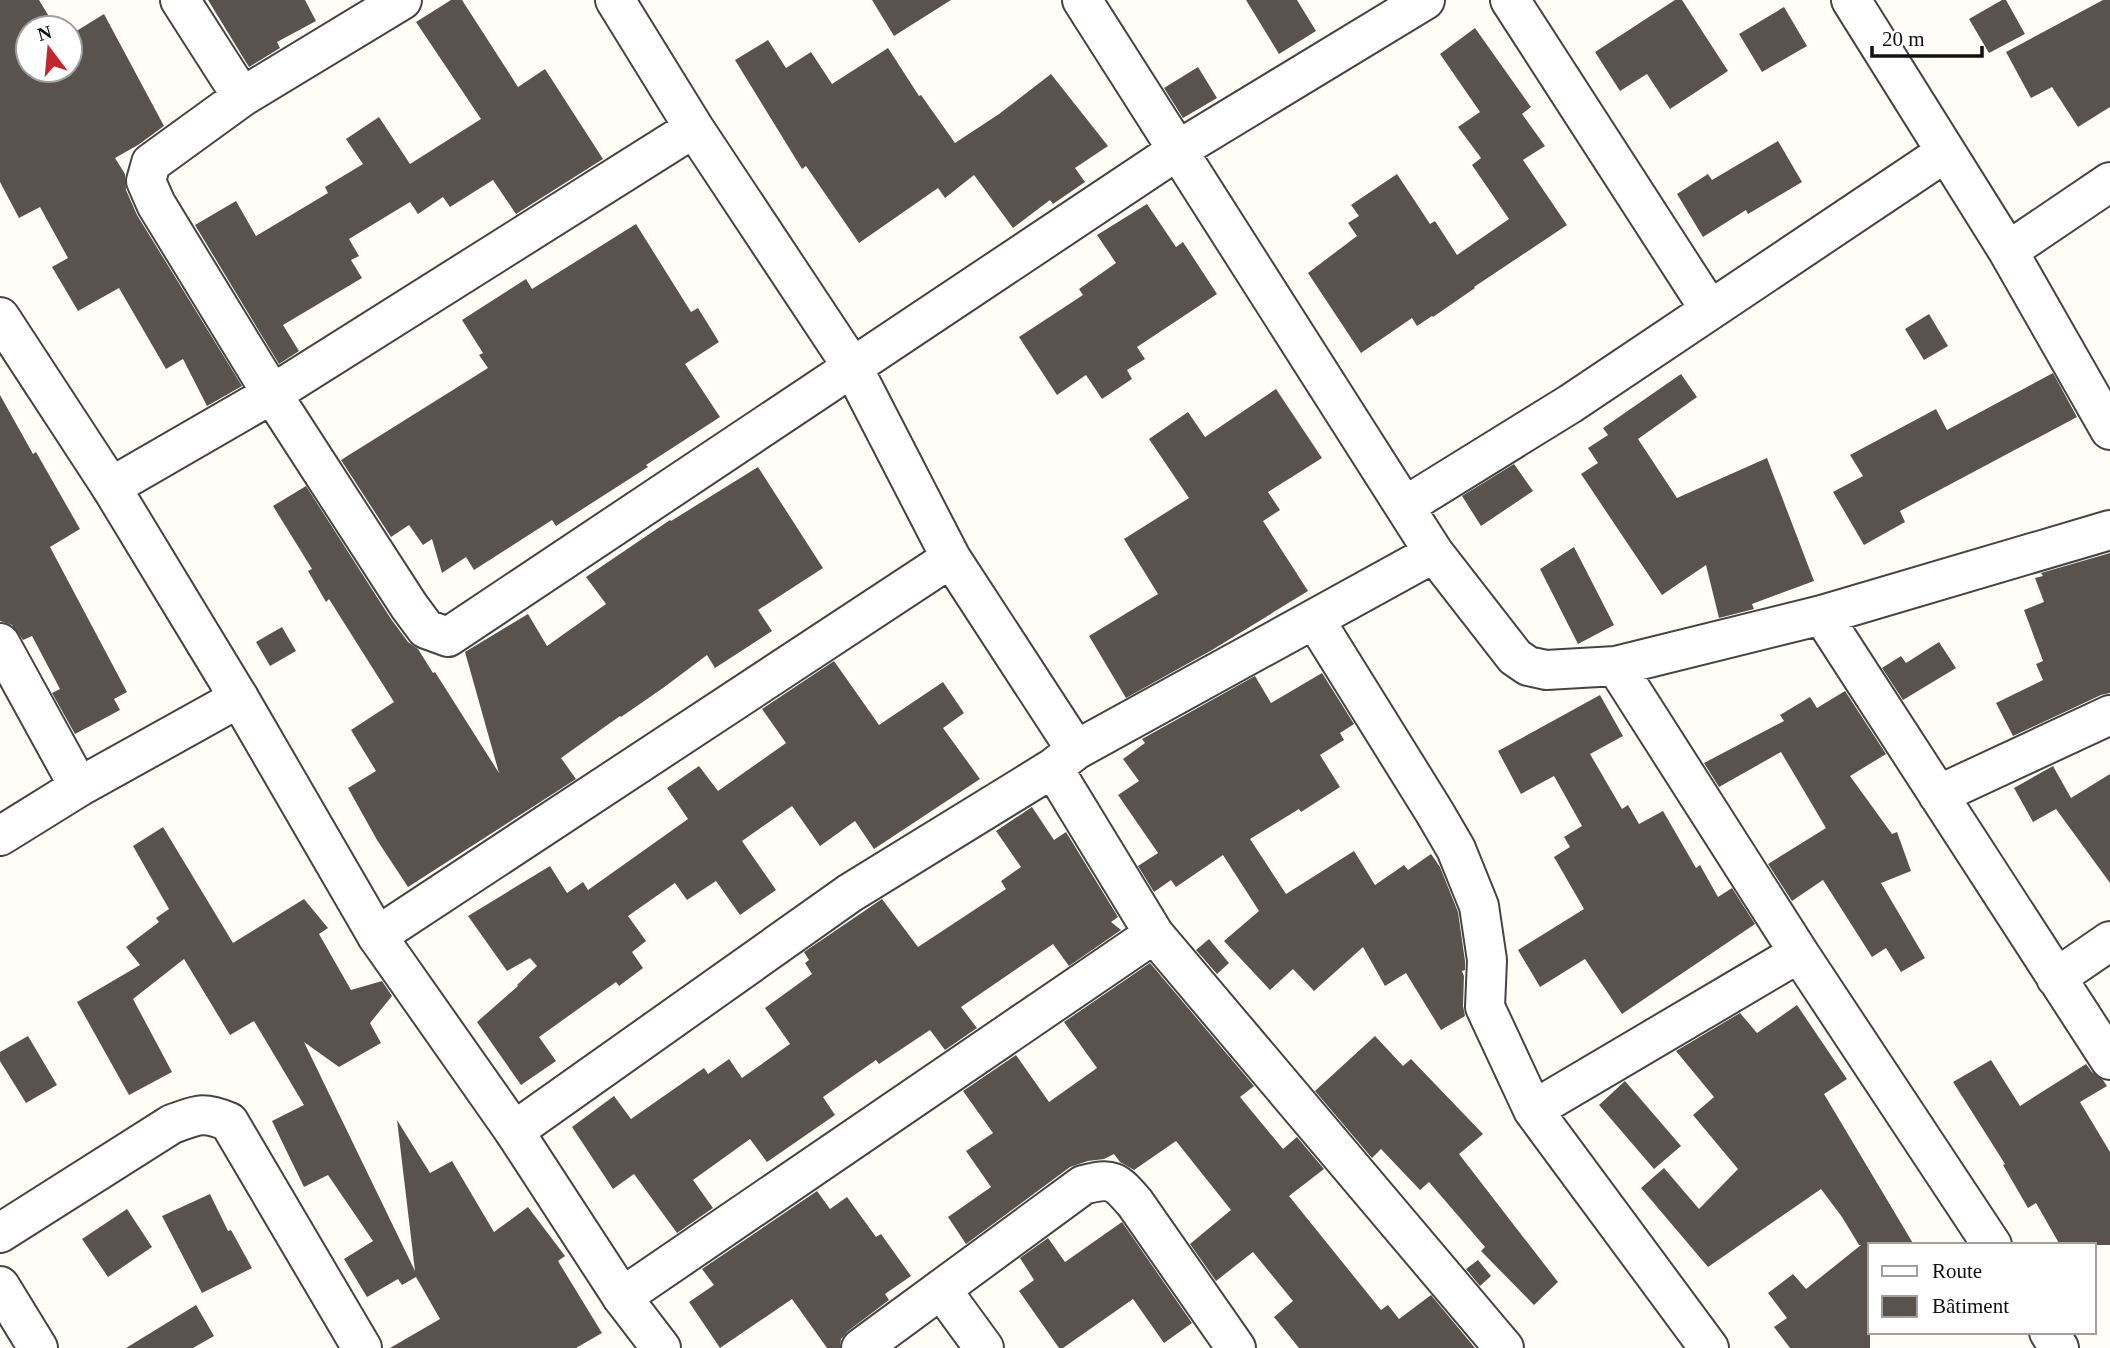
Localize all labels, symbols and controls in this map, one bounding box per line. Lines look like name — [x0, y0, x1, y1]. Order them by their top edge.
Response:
north arrow — [14, 14, 84, 84]
scale bar — [1872, 14, 1982, 58]
text: N — [35, 21, 54, 45]
text: 20 m — [1882, 27, 1925, 51]
legend — [1868, 1243, 2096, 1334]
text: Route — [1932, 1259, 1982, 1283]
text: Bâtiment — [1932, 1294, 2009, 1318]

